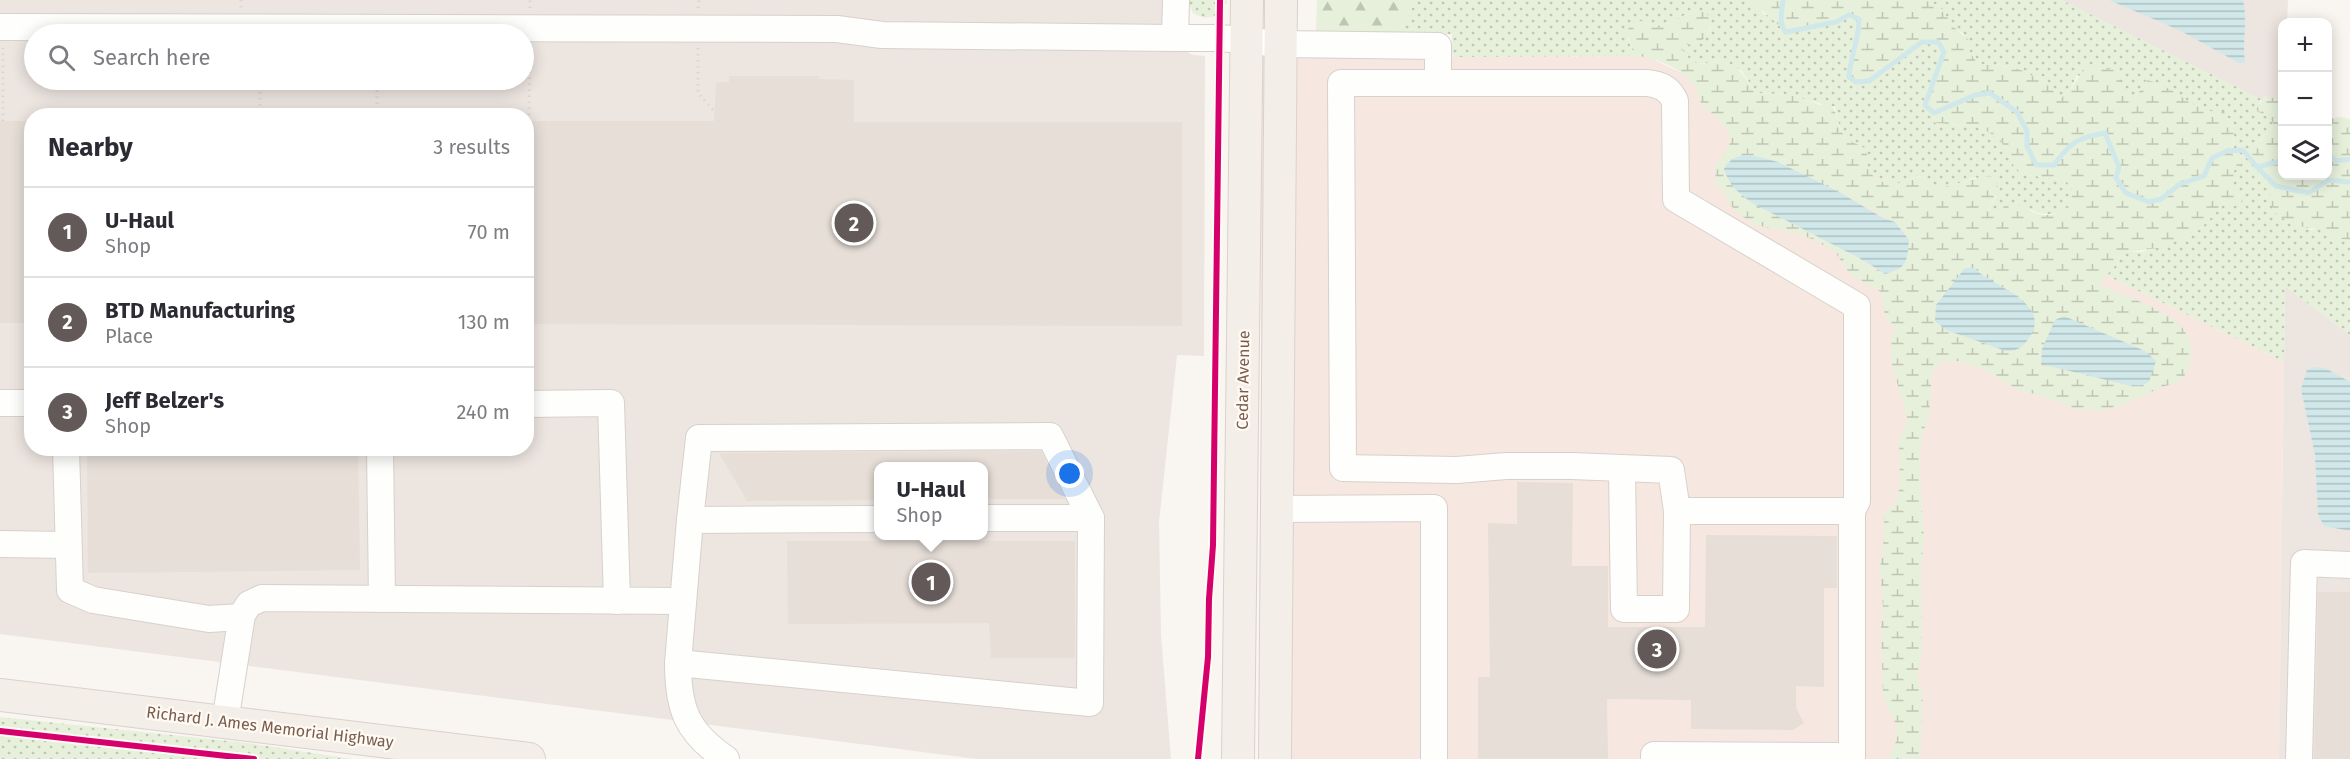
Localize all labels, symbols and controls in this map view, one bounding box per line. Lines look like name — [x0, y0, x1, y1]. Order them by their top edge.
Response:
map controls — [2278, 18, 2332, 180]
button: + — [2278, 18, 2332, 72]
search box — [24, 24, 534, 90]
icon: search — [45, 41, 78, 74]
text: Search here — [93, 44, 211, 71]
button: − — [2278, 72, 2332, 126]
button: layers — [2278, 126, 2332, 180]
text: Nearby — [48, 132, 133, 163]
text: 3 results — [433, 135, 510, 159]
pin: 2 — [834, 200, 874, 246]
text: U-Haul — [105, 207, 174, 234]
text: 1 — [63, 220, 72, 244]
text: 70 m — [468, 220, 510, 244]
text: Shop — [105, 234, 151, 258]
text: BTD Manufacturing — [105, 297, 295, 324]
text: 2 — [62, 310, 73, 334]
text: 130 m — [458, 310, 510, 334]
text: Place — [105, 324, 153, 348]
street label: Cedar Avenue — [1233, 330, 1253, 430]
text: Jeff Belzer's — [105, 387, 224, 414]
text: 3 — [62, 400, 73, 424]
text: 240 m — [456, 400, 510, 424]
text: Shop — [105, 414, 151, 438]
your location — [1055, 459, 1084, 488]
popup — [874, 462, 988, 540]
text: U-Haul — [896, 476, 966, 503]
text: Shop — [896, 503, 943, 527]
pin: 1 — [912, 560, 950, 604]
pin: 3 — [1638, 626, 1676, 672]
street label: Richard J. Ames Memorial Highway — [145, 702, 395, 752]

